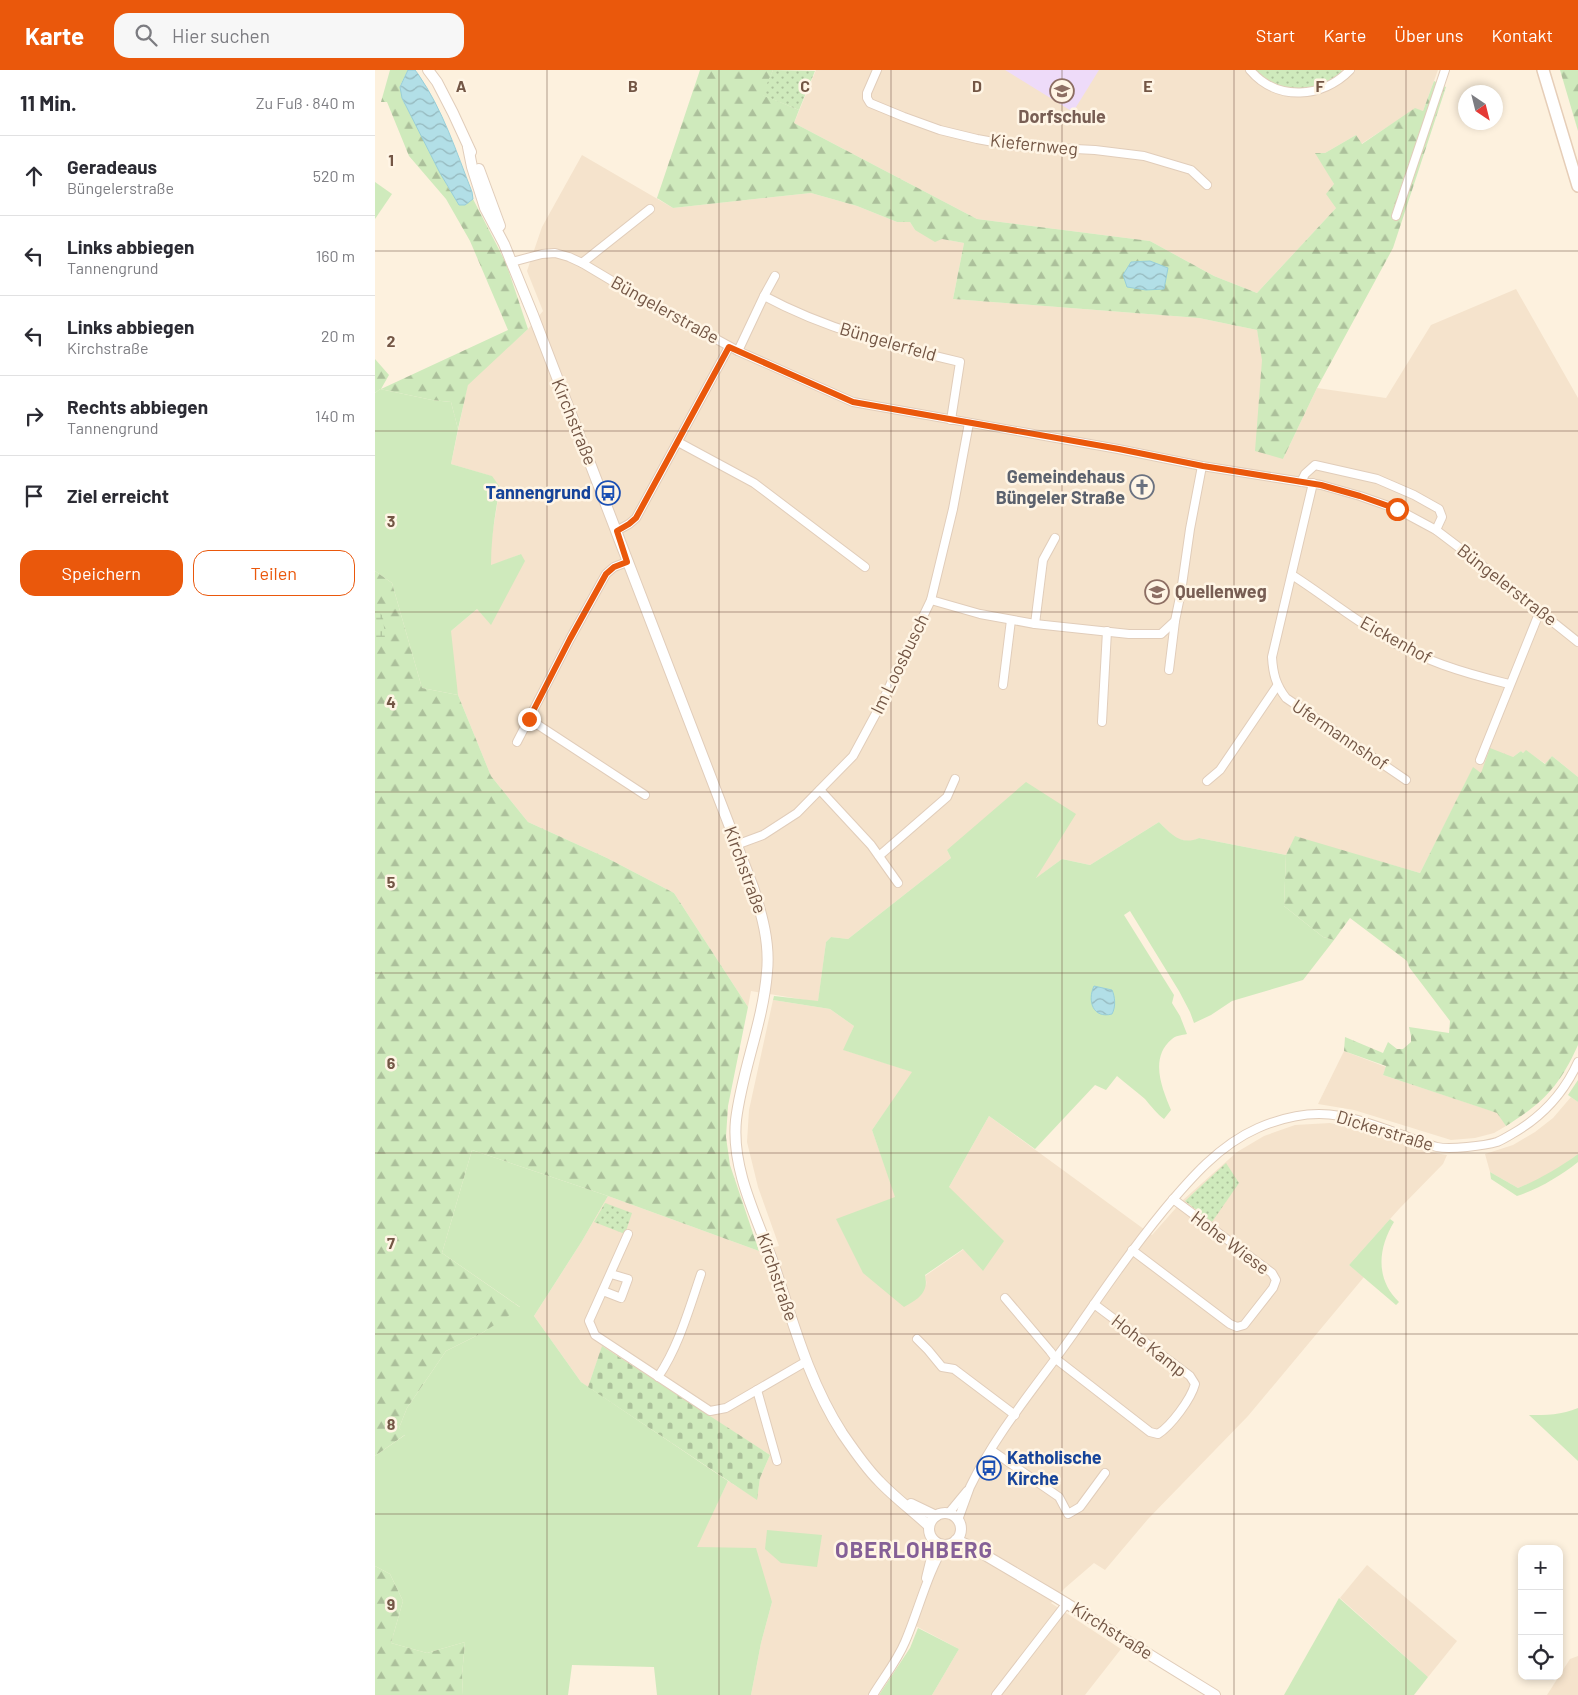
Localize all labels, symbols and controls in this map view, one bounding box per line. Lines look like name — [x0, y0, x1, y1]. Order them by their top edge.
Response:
search box — [114, 13, 464, 58]
text: Karte — [25, 21, 84, 50]
icon: search — [132, 21, 160, 49]
text: Hier suchen — [172, 24, 270, 47]
text: Start — [1256, 24, 1295, 46]
text: Karte — [1323, 24, 1366, 46]
text: Über uns — [1394, 24, 1463, 46]
text: Kontakt — [1491, 24, 1553, 46]
text: A — [456, 76, 467, 95]
text: B — [628, 76, 638, 95]
text: C — [800, 76, 810, 95]
text: D — [972, 76, 982, 95]
text: E — [1143, 76, 1153, 95]
text: F — [1316, 76, 1325, 95]
school or university icon: Dorfschule — [1049, 78, 1075, 104]
north arrow — [1458, 85, 1503, 130]
text: 11 Min. — [20, 90, 77, 115]
text: Zu Fuß · 840 m — [256, 93, 355, 112]
place label: Dorfschule — [1018, 105, 1106, 127]
street label: Kiefernweg — [989, 128, 1079, 160]
text: 1 — [388, 150, 394, 169]
text: Geradeaus — [67, 155, 157, 178]
icon: ahead — [20, 162, 48, 190]
text: 520 m — [313, 166, 355, 185]
text: Büngelerstraße — [67, 178, 174, 197]
text: Links abbiegen — [67, 235, 194, 258]
icon: left — [20, 242, 48, 270]
text: 160 m — [316, 246, 355, 265]
text: Tannengrund — [67, 258, 159, 277]
street label: Büngelerstraße — [607, 270, 723, 348]
text: Links abbiegen — [67, 315, 194, 338]
street label: Büngelerfeld — [838, 317, 939, 365]
icon: left — [20, 322, 48, 350]
text: 20 m — [321, 326, 355, 345]
text: 2 — [387, 331, 396, 350]
text: Kirchstraße — [67, 338, 148, 357]
street label: Kirchstraße — [548, 375, 602, 468]
text: Rechts abbiegen — [67, 395, 208, 418]
icon: right — [20, 402, 48, 430]
text: 140 m — [315, 406, 355, 425]
text: Tannengrund — [67, 418, 159, 437]
place label: Gemeindehaus Büngeler Straße — [996, 465, 1125, 508]
church icon: Gemeindehaus Büngeler Straße — [1129, 474, 1155, 500]
bus stop icon: Tannengrund — [595, 480, 621, 506]
place label: Tannengrund — [486, 481, 591, 503]
icon: arrive — [20, 482, 48, 510]
text: Ziel erreicht — [67, 484, 169, 507]
route start — [1386, 498, 1409, 521]
text: 3 — [387, 511, 395, 530]
street label: Büngelerstraße — [1453, 538, 1562, 630]
button: Speichern — [20, 550, 183, 596]
button: Teilen — [193, 550, 355, 596]
school or university icon: Quellenweg — [1144, 579, 1170, 605]
place label: Quellenweg — [1175, 580, 1267, 602]
street label: Im Loosbusch — [865, 610, 933, 717]
street label: Eickenhof — [1357, 610, 1436, 668]
text: 4 — [386, 692, 396, 711]
street label: Ufermannshof — [1288, 694, 1393, 774]
route end — [518, 708, 541, 731]
street label: Kirchstraße — [720, 823, 772, 916]
text: 5 — [387, 872, 396, 891]
text: 6 — [387, 1053, 396, 1072]
street label: Dickerstraße — [1334, 1105, 1437, 1155]
street label: Hohe Wiese — [1187, 1206, 1274, 1279]
street label: Kirchstraße — [753, 1230, 803, 1324]
text: 7 — [387, 1233, 395, 1252]
street label: Hohe Kamp — [1108, 1309, 1192, 1381]
text: 8 — [387, 1414, 396, 1433]
place label: Katholische Kirche — [1007, 1446, 1102, 1489]
bus stop icon: Katholische Kirche — [976, 1455, 1002, 1481]
district label: OBERLOHBERG — [835, 1536, 993, 1562]
map controls — [1518, 1545, 1563, 1680]
button: + — [1518, 1545, 1563, 1590]
button: − — [1518, 1590, 1563, 1635]
text: 9 — [387, 1594, 395, 1613]
street label: Kirchstraße — [1068, 1597, 1157, 1664]
button: locate — [1518, 1635, 1563, 1680]

